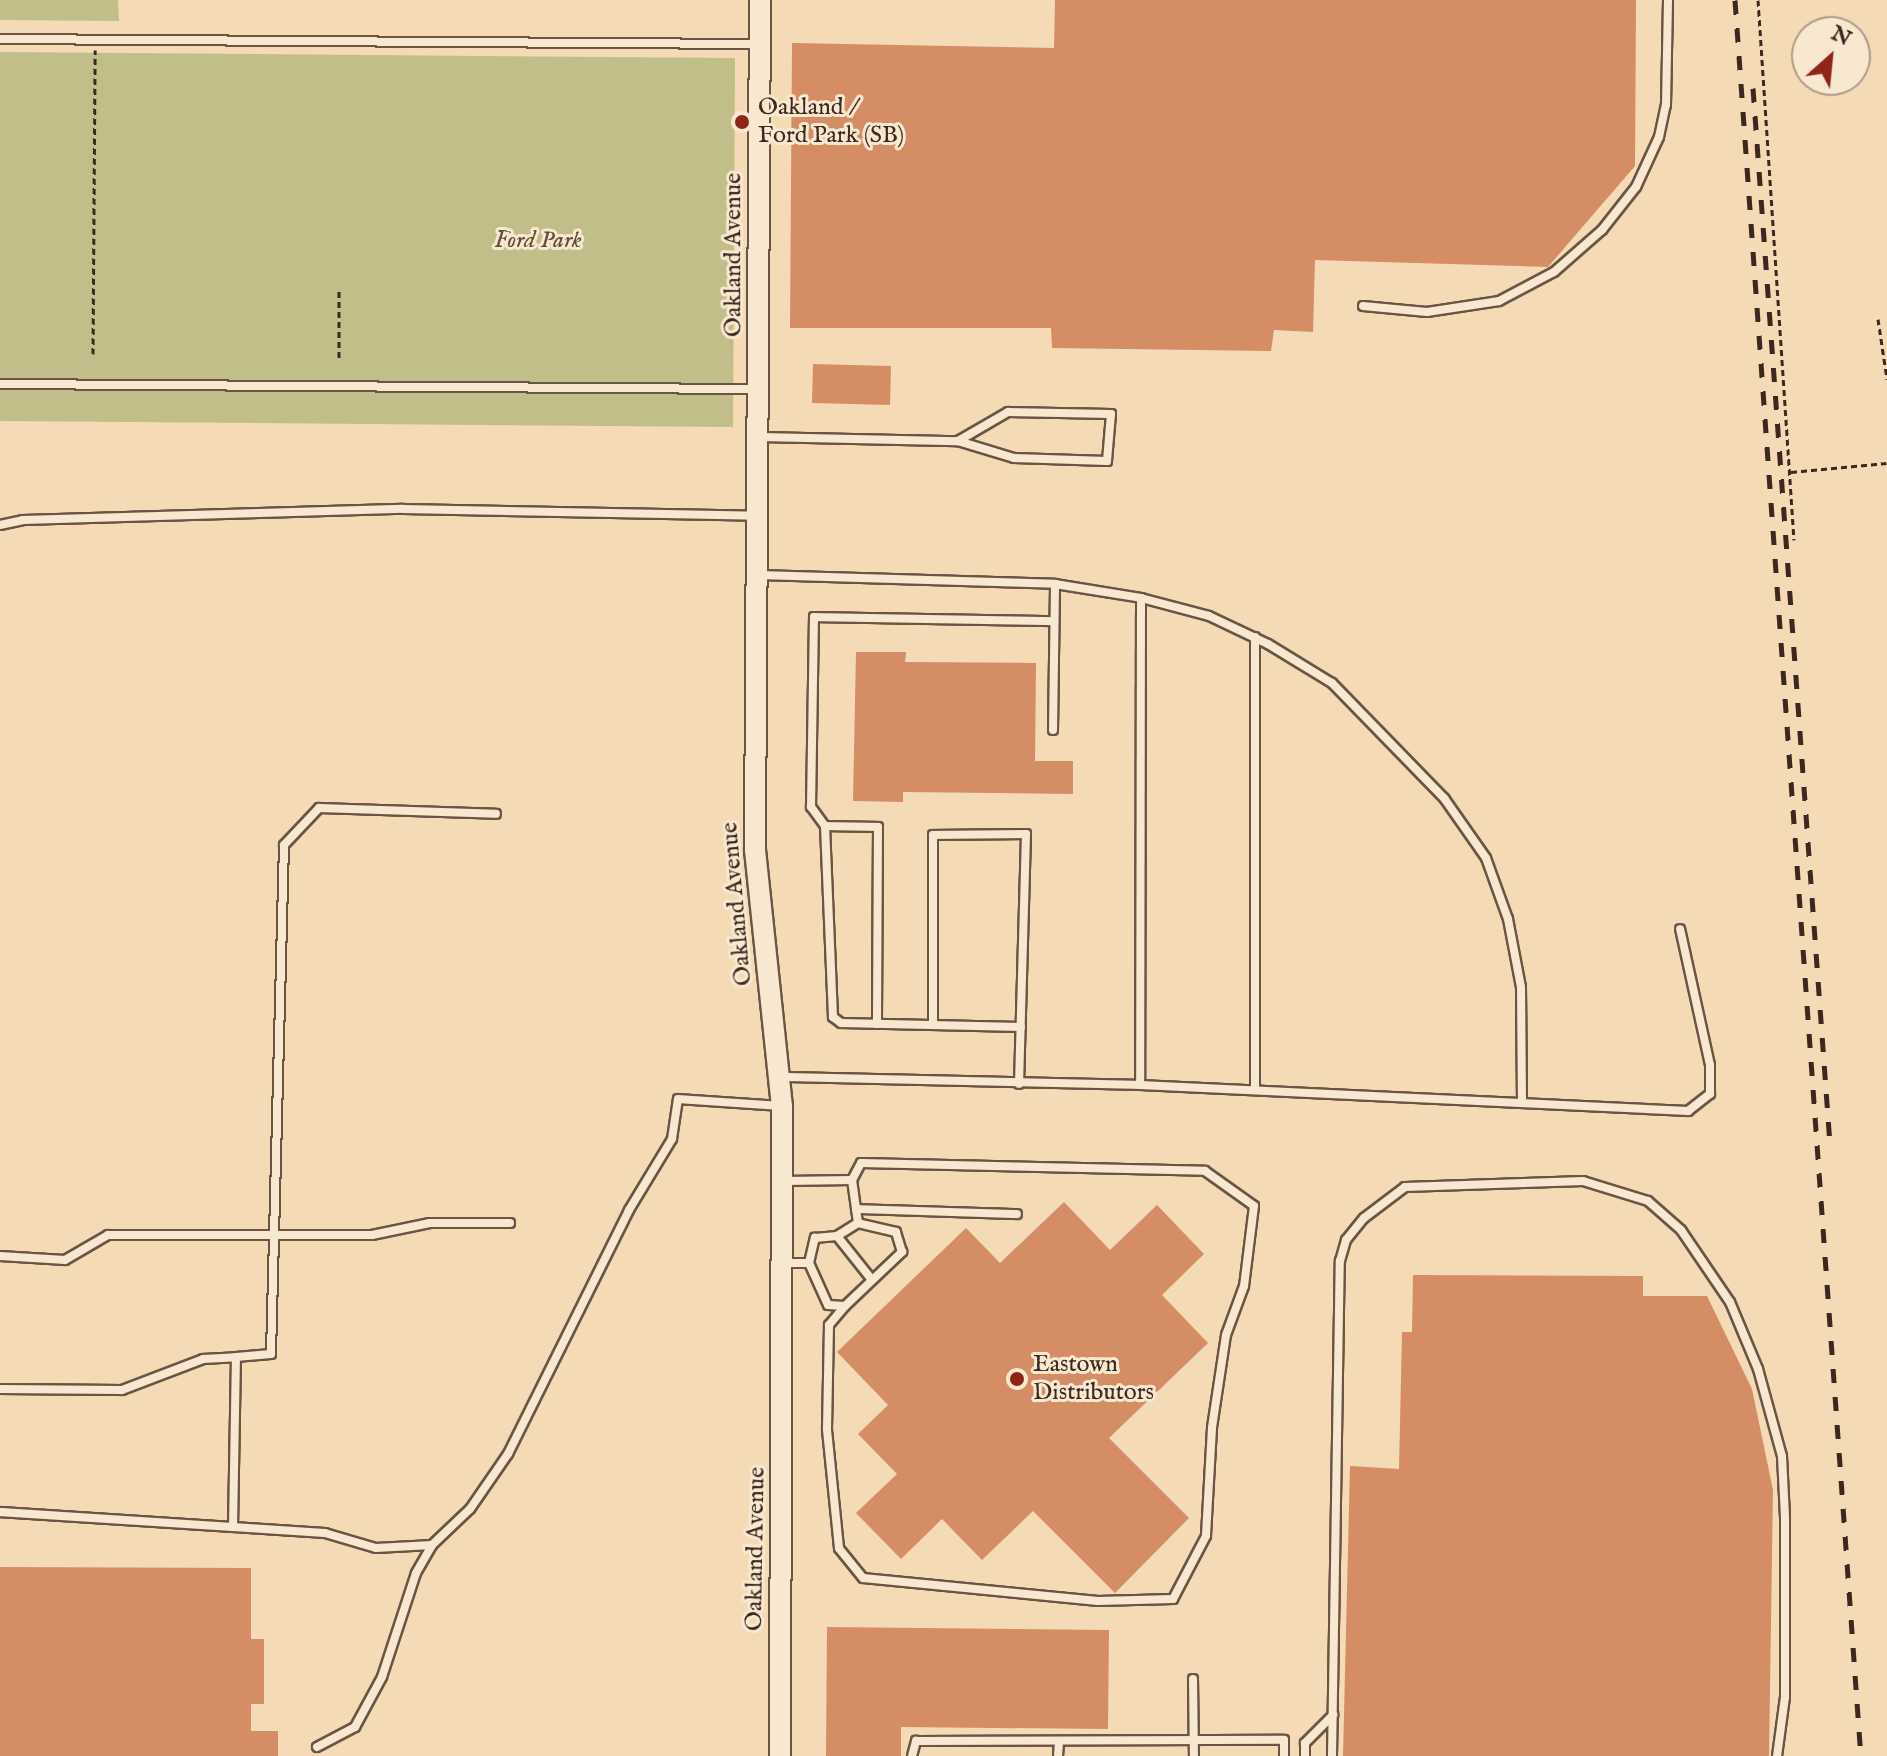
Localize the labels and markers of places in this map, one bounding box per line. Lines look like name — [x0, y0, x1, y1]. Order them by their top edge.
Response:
place label: Oakland / Ford Park (SB) — [758, 94, 904, 150]
marker: Oakland / Ford Park (SB) — [733, 113, 751, 131]
place label: Eastown Distributors — [1033, 1351, 1154, 1407]
marker: Eastown Distributors — [1008, 1370, 1026, 1388]

